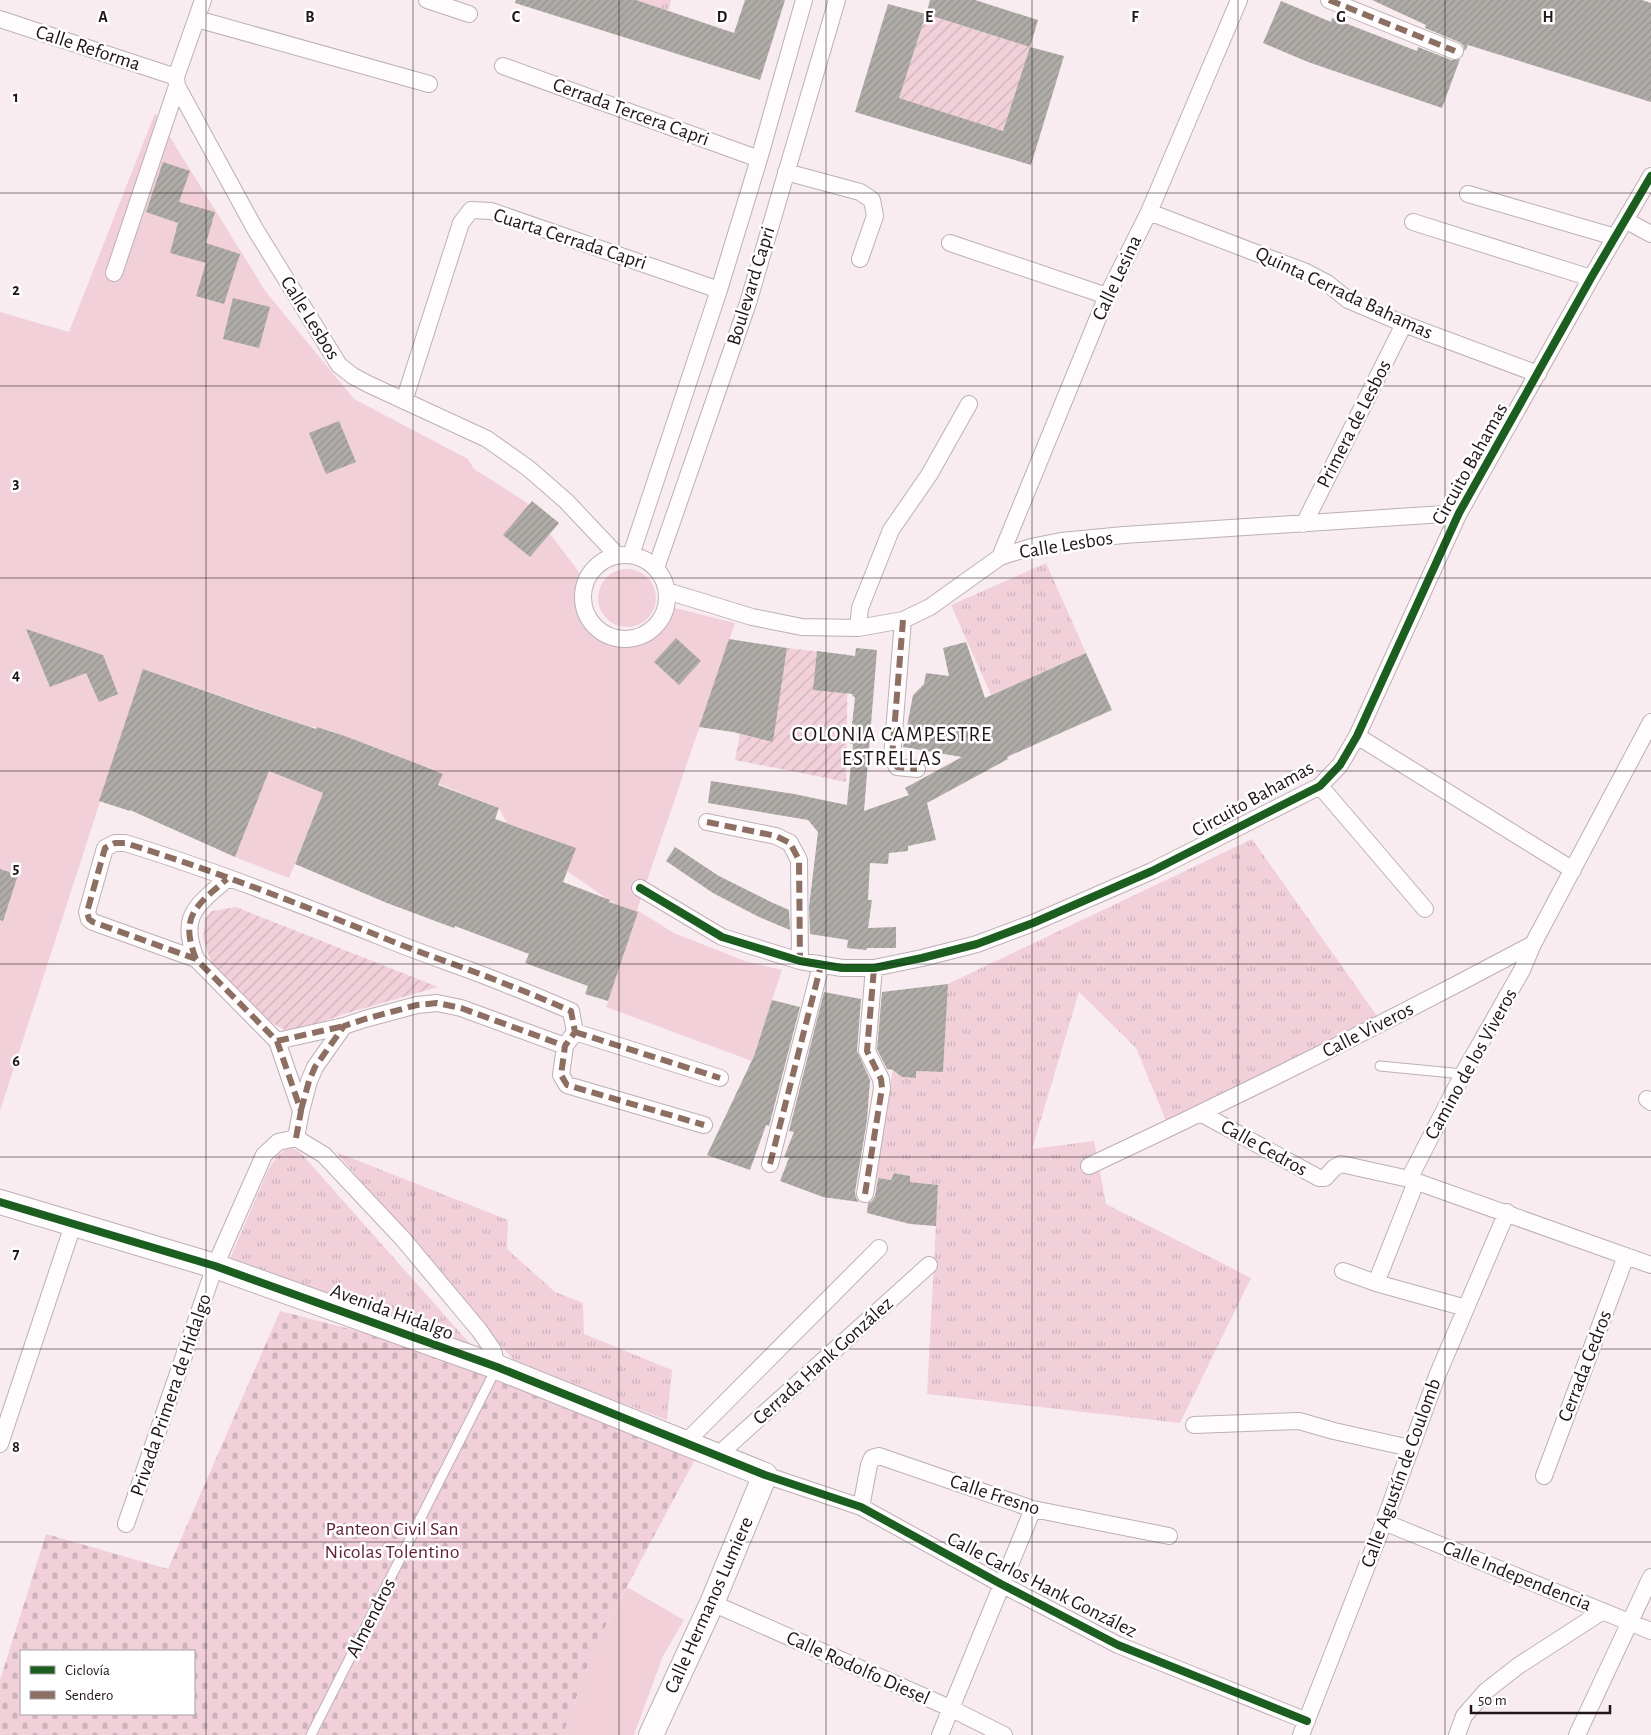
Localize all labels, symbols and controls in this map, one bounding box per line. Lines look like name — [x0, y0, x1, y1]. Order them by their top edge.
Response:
text: A — [98, 9, 108, 25]
text: B — [305, 9, 315, 25]
text: C — [512, 9, 521, 25]
text: D — [717, 9, 728, 25]
text: E — [925, 9, 933, 25]
text: F — [1131, 9, 1139, 25]
text: G — [1336, 9, 1346, 25]
text: H — [1542, 9, 1554, 25]
street label: Calle Reforma — [33, 22, 143, 74]
street label: Cerrada Tercera Capri — [550, 74, 712, 150]
text: 1 — [13, 89, 19, 105]
street label: Cuarta Cerrada Capri — [491, 205, 649, 273]
street label: Boulevard Capri — [723, 224, 779, 348]
street label: Calle Lesina — [1089, 232, 1145, 324]
street label: Quinta Cerrada Bahamas — [1252, 243, 1436, 343]
street label: Calle Lesbos — [277, 273, 343, 363]
text: 2 — [12, 282, 20, 298]
street label: Primera de Lesbos — [1313, 357, 1395, 491]
street label: Circuito Bahamas — [1428, 400, 1512, 528]
text: 3 — [13, 475, 20, 491]
street label: Calle Lesbos — [1018, 528, 1114, 562]
text: 4 — [12, 667, 20, 683]
district label: COLONIA CAMPESTRE ESTRELLAS — [792, 724, 992, 769]
street label: Circuito Bahamas — [1189, 757, 1317, 841]
text: 5 — [13, 860, 20, 876]
street label: Camino de los Viveros — [1421, 985, 1521, 1143]
street label: Calle Viveros — [1319, 999, 1417, 1061]
text: 6 — [12, 1053, 20, 1069]
street label: Calle Cedros — [1217, 1116, 1311, 1180]
text: 7 — [13, 1246, 20, 1262]
street label: Avenida Hidalgo — [328, 1280, 456, 1344]
street label: Privada Primera de Hidalgo — [127, 1291, 215, 1499]
street label: Cerrada Hank González — [749, 1293, 897, 1429]
street label: Cerrada Cedros — [1555, 1308, 1615, 1424]
street label: Calle Agustín de Coulomb — [1357, 1376, 1445, 1570]
text: 8 — [12, 1439, 20, 1455]
street label: Calle Fresno — [948, 1471, 1042, 1519]
street label: Calle Hermanos Lumiere — [661, 1514, 757, 1696]
park label: Panteon Civil San Nicolas Tolentino — [324, 1519, 460, 1562]
street label: Calle Carlos Hank González — [944, 1528, 1140, 1642]
street label: Calle Independencia — [1440, 1537, 1594, 1615]
street label: Almendros — [343, 1575, 399, 1661]
street label: Calle Rodolfo Diesel — [783, 1627, 933, 1709]
legend — [20, 1650, 195, 1715]
text: Ciclovía — [65, 1663, 110, 1678]
scale bar — [1471, 1682, 1610, 1714]
text: Sendero — [65, 1688, 113, 1703]
text: 50 m — [1478, 1693, 1507, 1708]

